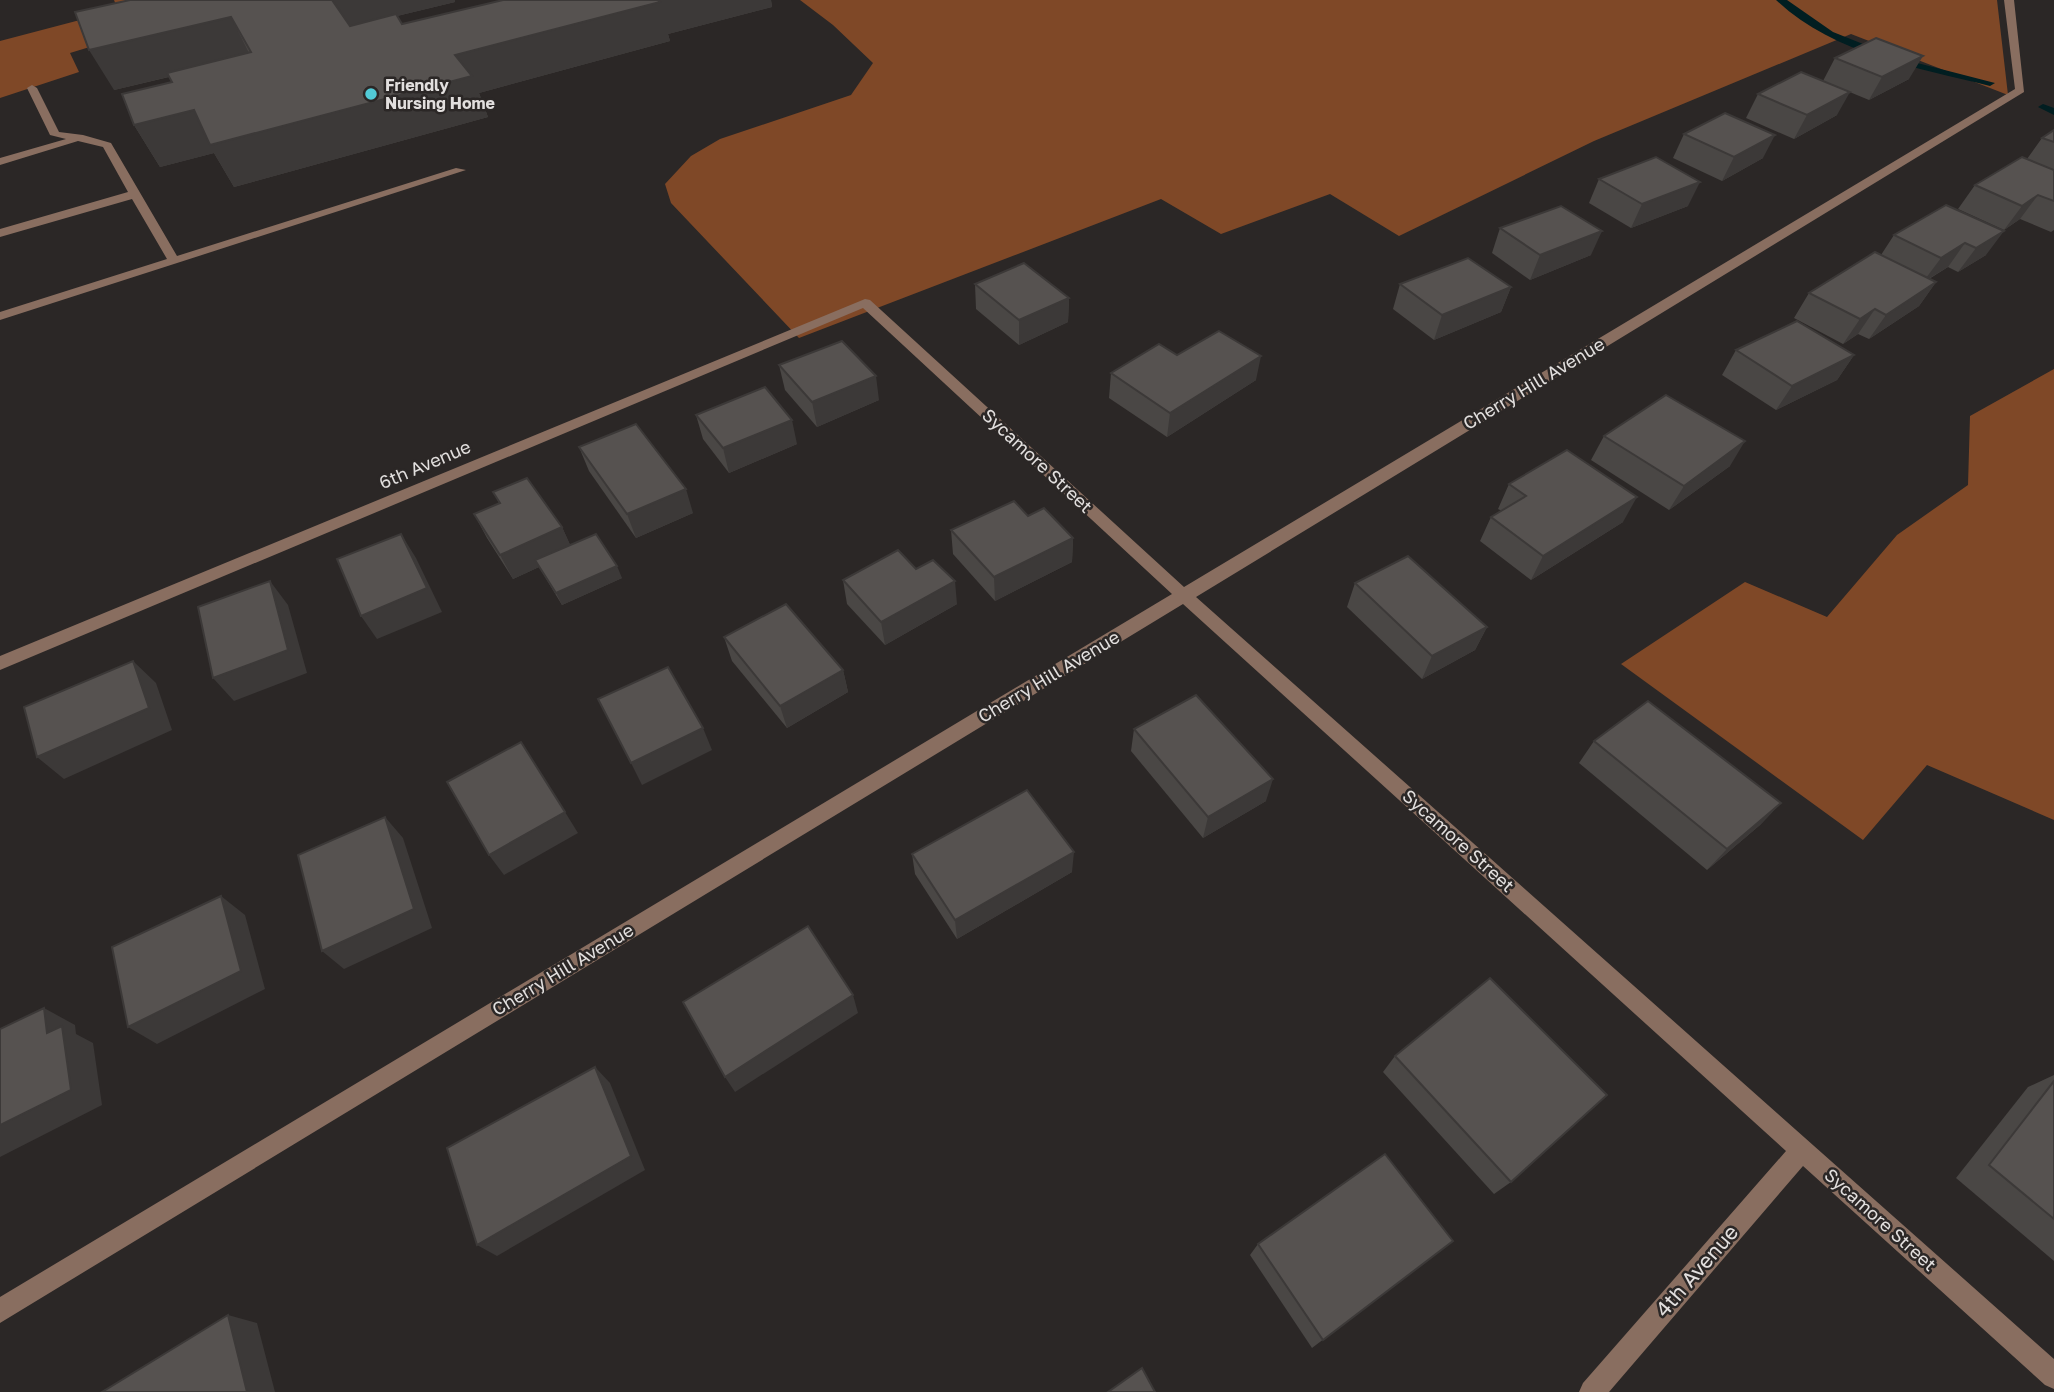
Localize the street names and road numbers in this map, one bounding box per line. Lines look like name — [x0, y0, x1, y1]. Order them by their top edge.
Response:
street label: Cherry Hill Avenue — [1459, 332, 1608, 434]
street label: Sycamore Street — [978, 404, 1097, 517]
street label: 6th Avenue — [376, 435, 474, 493]
street label: Cherry Hill Avenue — [974, 625, 1123, 727]
street label: Sycamore Street — [1398, 784, 1519, 896]
street label: Cherry Hill Avenue — [488, 918, 637, 1020]
street label: Sycamore Street — [1820, 1163, 1941, 1275]
street label: 4th Avenue — [1649, 1219, 1743, 1322]

